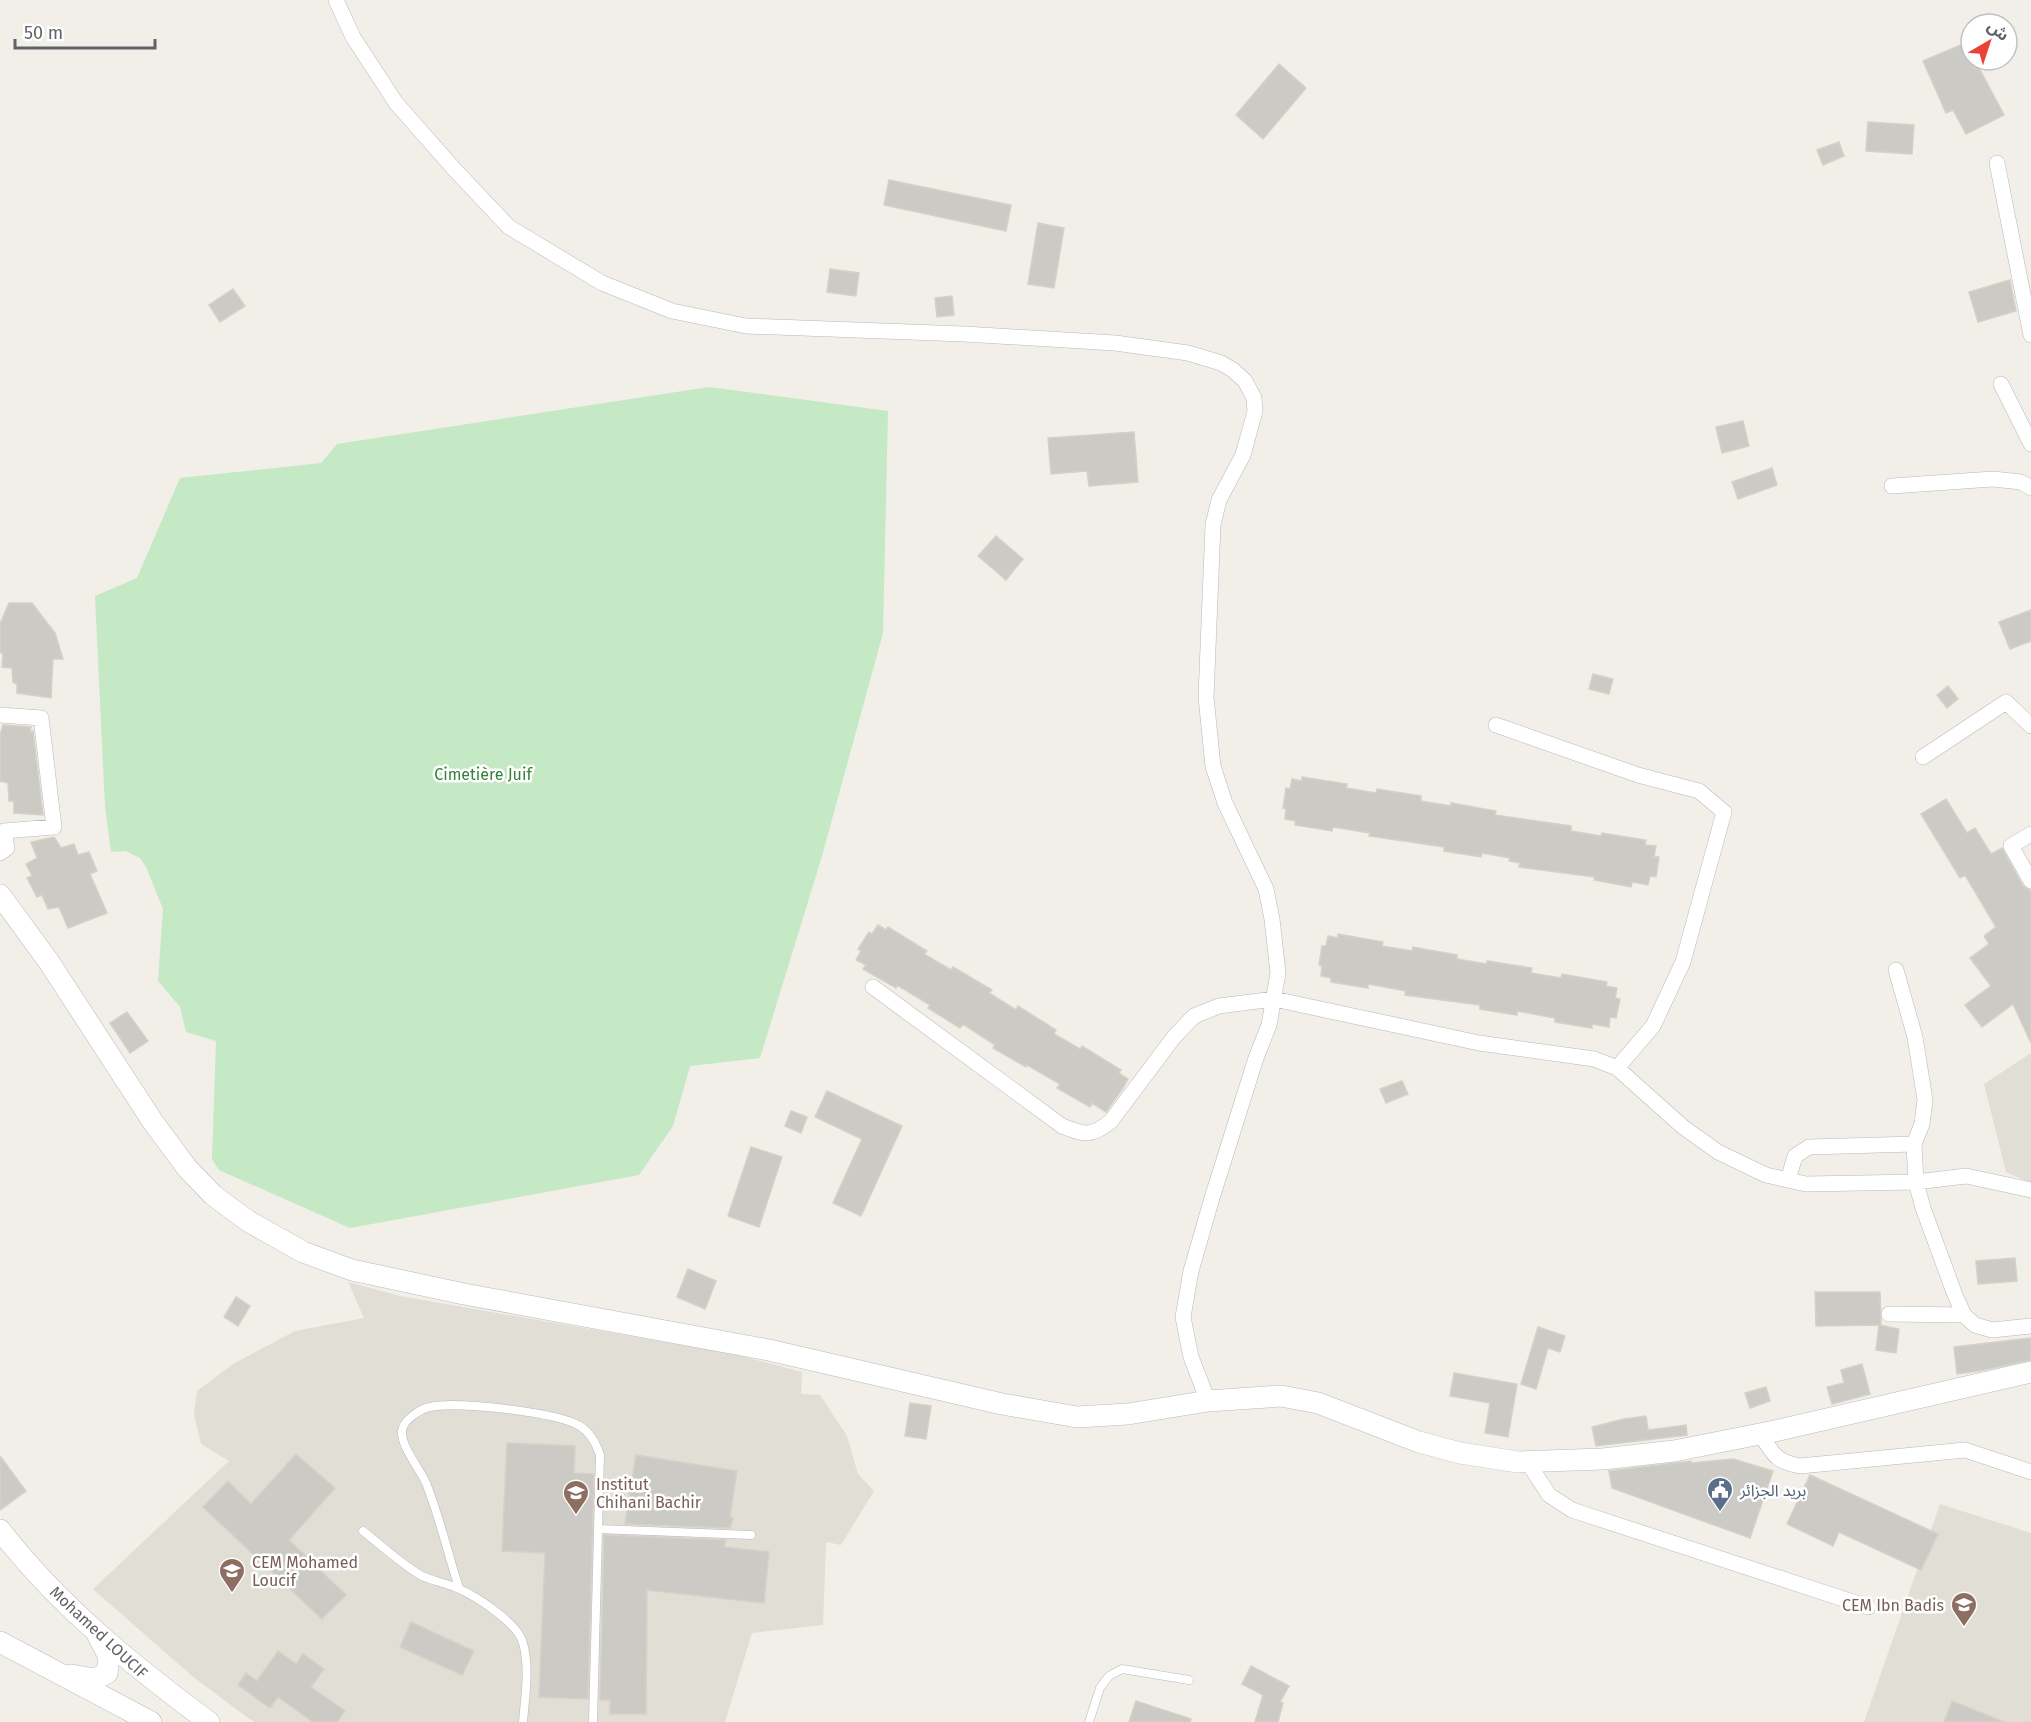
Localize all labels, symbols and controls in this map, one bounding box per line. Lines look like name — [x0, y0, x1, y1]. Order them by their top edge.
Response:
scale bar — [15, 12, 154, 50]
north arrow — [1959, 12, 2019, 72]
text: ش — [1984, 16, 2013, 45]
text: 50 m — [24, 22, 63, 44]
park label: Cimetière Juif — [434, 765, 533, 784]
place label: Institut Chihani Bachir — [596, 1475, 702, 1512]
public building icon: بريد الجزائر — [1705, 1475, 1735, 1513]
school or university icon: Institut Chihani Bachir — [561, 1478, 591, 1516]
place label: بريد الجزائر — [1739, 1481, 1806, 1500]
place label: CEM Mohamed Loucif — [252, 1553, 358, 1590]
school or university icon: CEM Mohamed Loucif — [217, 1556, 247, 1594]
street label: Mohamed LOUCIF — [46, 1582, 152, 1683]
school or university icon: CEM Ibn Badis — [1949, 1590, 1979, 1628]
place label: CEM Ibn Badis — [1842, 1596, 1944, 1615]

